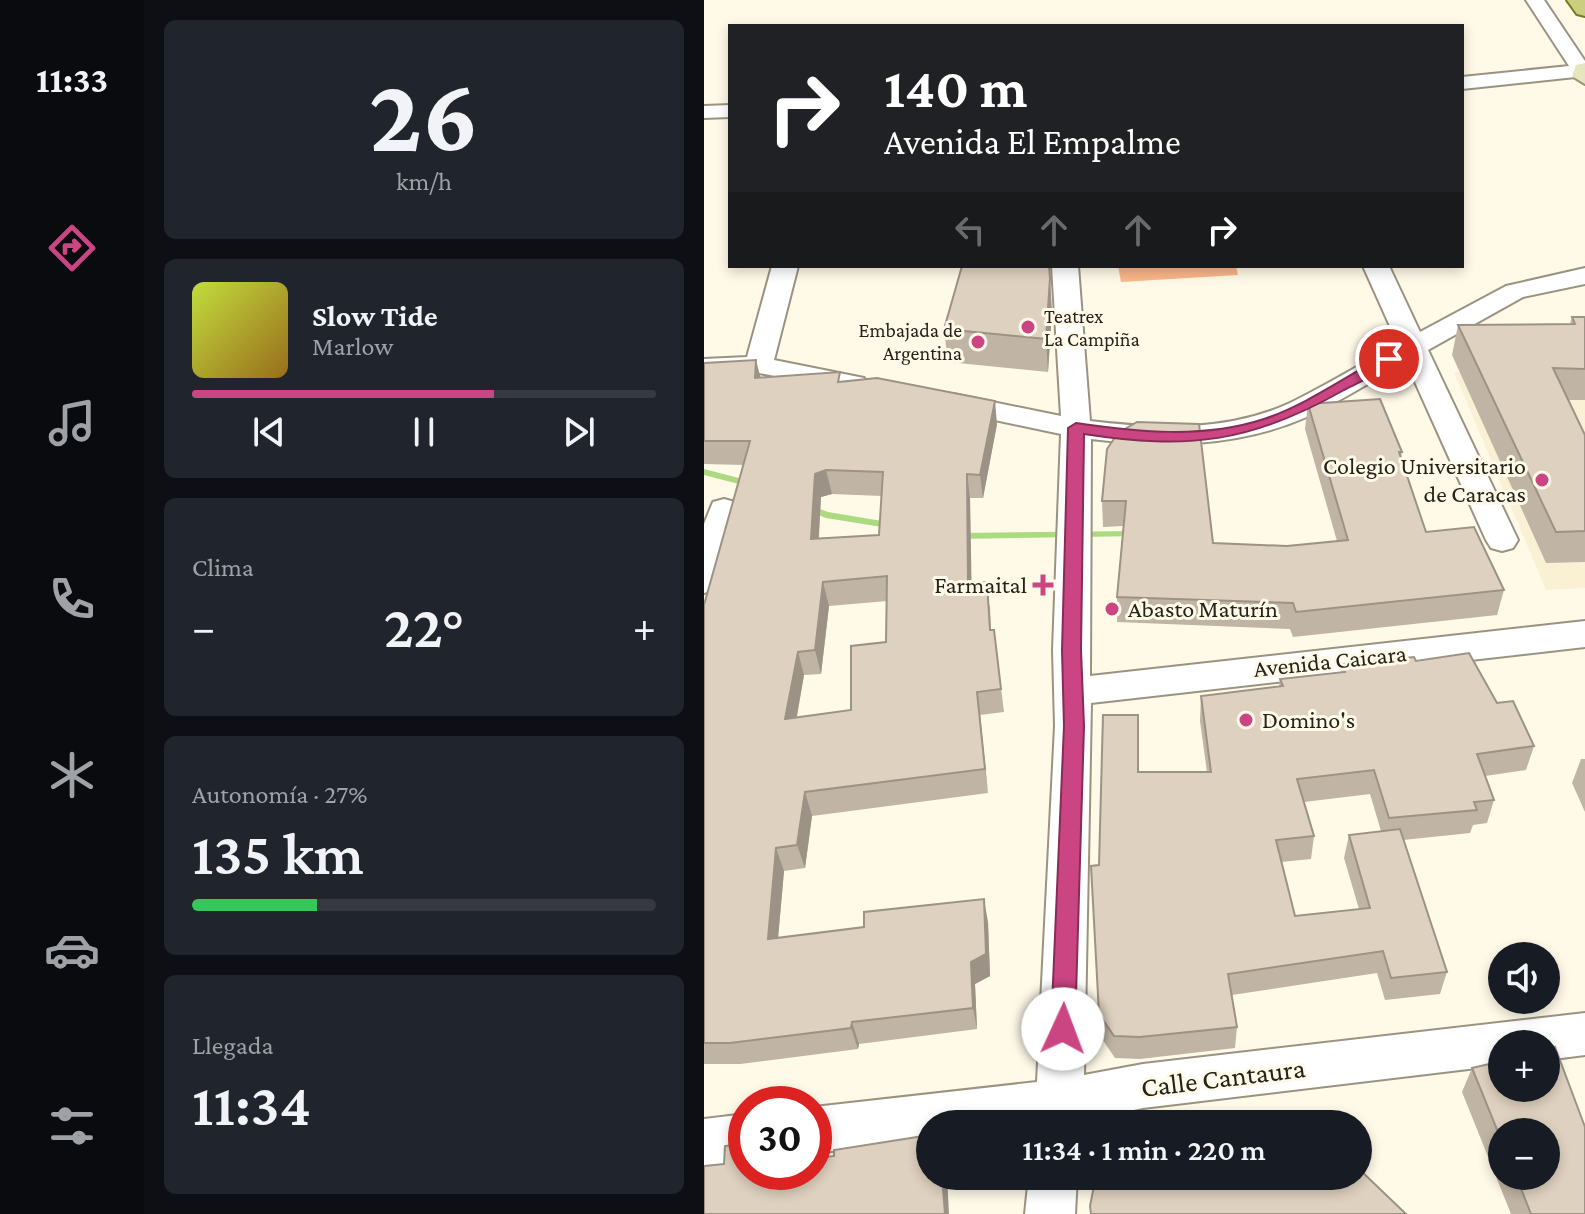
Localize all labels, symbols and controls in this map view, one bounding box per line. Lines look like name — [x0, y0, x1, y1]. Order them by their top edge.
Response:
icon: right — [752, 56, 856, 160]
text: 26 — [369, 57, 479, 172]
text: 140 m — [884, 57, 1027, 119]
text: 11:33 — [36, 60, 108, 100]
text: Avenida El Empalme — [884, 122, 1181, 162]
text: km/h — [396, 167, 452, 196]
icon: left — [948, 208, 992, 252]
icon: ahead — [1032, 208, 1076, 252]
icon: ahead — [1116, 208, 1160, 252]
icon: right — [1200, 208, 1244, 252]
icon: directions — [44, 220, 100, 276]
text: Slow Tide — [312, 299, 438, 332]
place label: Teatrex La Campiña — [1044, 305, 1140, 351]
marker: Teatrex La Campiña — [1019, 318, 1037, 336]
place label: Embajada de Argentina — [859, 319, 962, 365]
pin — [1355, 325, 1423, 393]
text: Marlow — [312, 332, 393, 361]
marker: Embajada de Argentina — [969, 333, 987, 351]
icon: arrive — [1367, 337, 1411, 381]
icon: music — [44, 395, 100, 451]
icon: previous — [247, 410, 291, 454]
icon: pause — [402, 410, 446, 454]
icon: next — [557, 410, 601, 454]
place label: Colegio Universitario de Caracas — [1323, 452, 1526, 507]
marker: Colegio Universitario de Caracas — [1533, 471, 1551, 489]
text: Clima — [192, 553, 254, 582]
icon: phone — [44, 571, 100, 627]
place label: Farmaital — [934, 571, 1027, 598]
marker: Farmaital — [1034, 576, 1052, 594]
text: 22° — [384, 593, 464, 660]
place label: Abasto Maturín — [1128, 595, 1278, 622]
marker: Abasto Maturín — [1103, 600, 1121, 618]
text: − — [192, 603, 215, 651]
text: + — [633, 603, 656, 651]
street label: Avenida Caicara — [1252, 639, 1408, 682]
place label: Domino's — [1262, 706, 1355, 733]
marker: Domino's — [1237, 711, 1255, 729]
icon: climate — [44, 747, 100, 803]
text: Autonomía · 27% — [192, 780, 367, 809]
text: 135 km — [192, 820, 364, 887]
icon: car — [44, 922, 100, 978]
map controls — [1488, 942, 1560, 1190]
button: sound — [1488, 942, 1560, 1014]
position arrow — [1021, 987, 1105, 1071]
button: + — [1488, 1030, 1560, 1102]
text: Llegada — [192, 1031, 273, 1060]
street label: Calle Cantaura — [1139, 1052, 1307, 1103]
text: 11:34 — [192, 1071, 311, 1138]
speed limit sign: 30 — [728, 1086, 832, 1190]
icon: filters — [44, 1098, 100, 1154]
button: − — [1488, 1118, 1560, 1190]
text: 11:34 · 1 min · 220 m — [1022, 1133, 1266, 1166]

